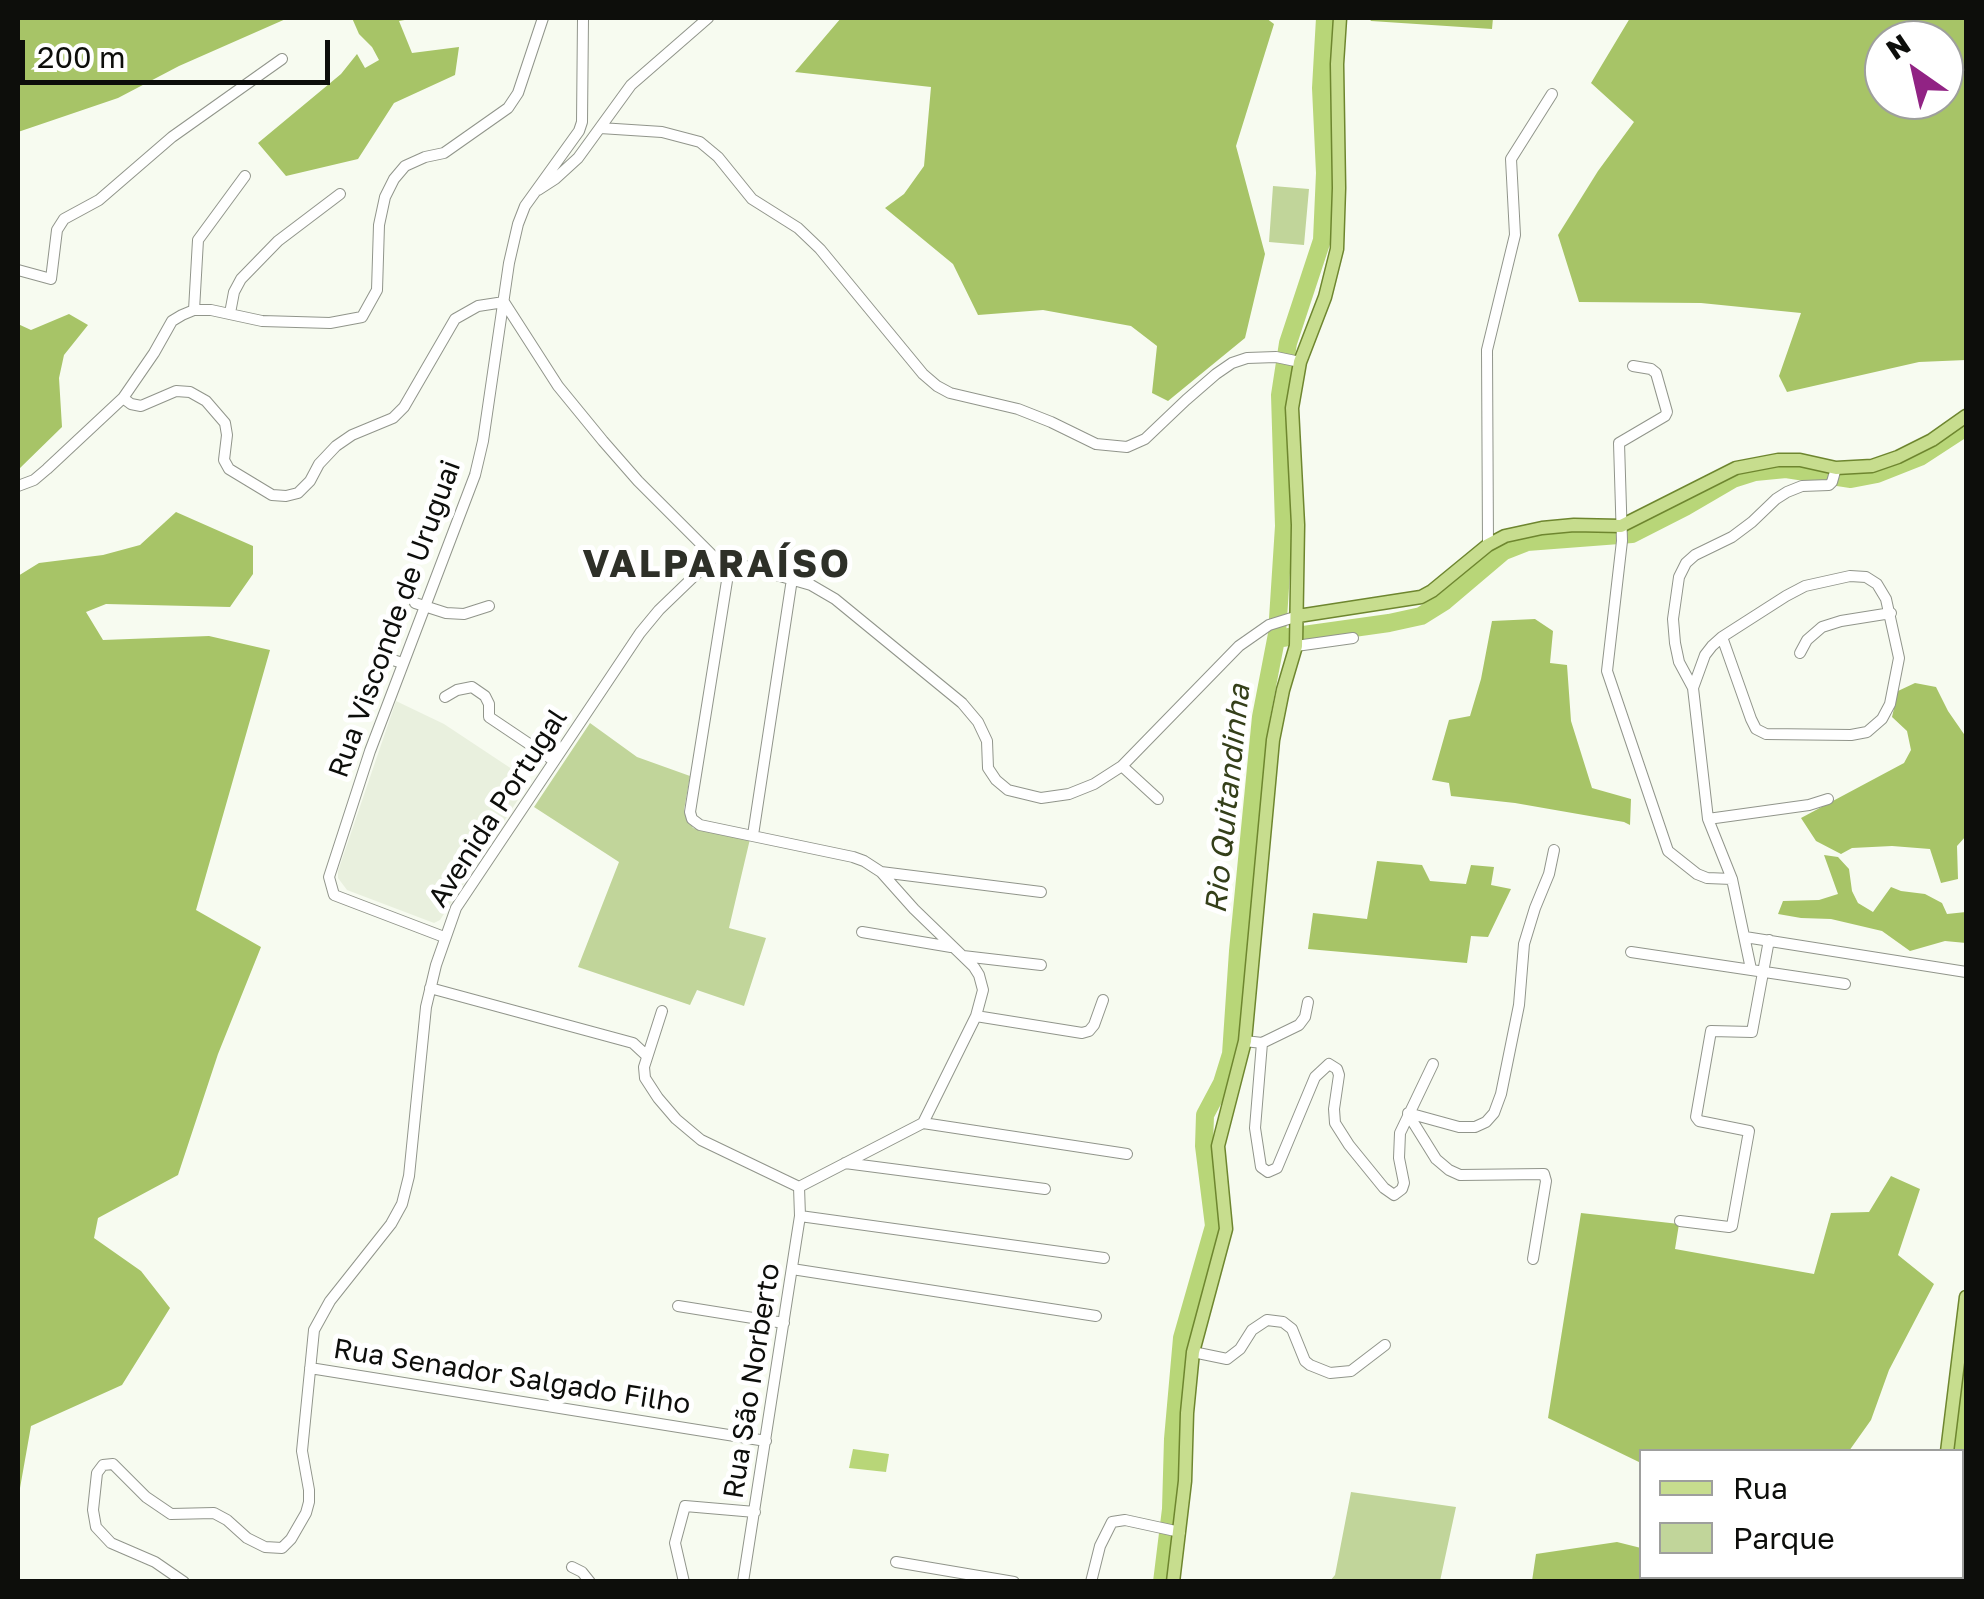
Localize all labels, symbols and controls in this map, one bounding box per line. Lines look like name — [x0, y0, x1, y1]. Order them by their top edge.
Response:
scale bar — [25, 20, 335, 82]
north arrow — [1864, 20, 1964, 120]
text: N — [1880, 27, 1916, 66]
text: 200 m — [37, 39, 126, 75]
street label: Rua Visconde de Uruguai — [322, 456, 468, 782]
district label: VALPARAÍSO — [583, 542, 851, 588]
water label: Rio Quitandinha — [1198, 683, 1258, 915]
street label: Avenida Portugal — [421, 703, 575, 913]
street label: Rua São Norberto — [717, 1261, 787, 1501]
street label: Rua Senador Salgado Filho — [331, 1332, 693, 1422]
legend — [1639, 1449, 1964, 1579]
text: Rua — [1733, 1470, 1788, 1506]
text: Parque — [1733, 1520, 1835, 1556]

